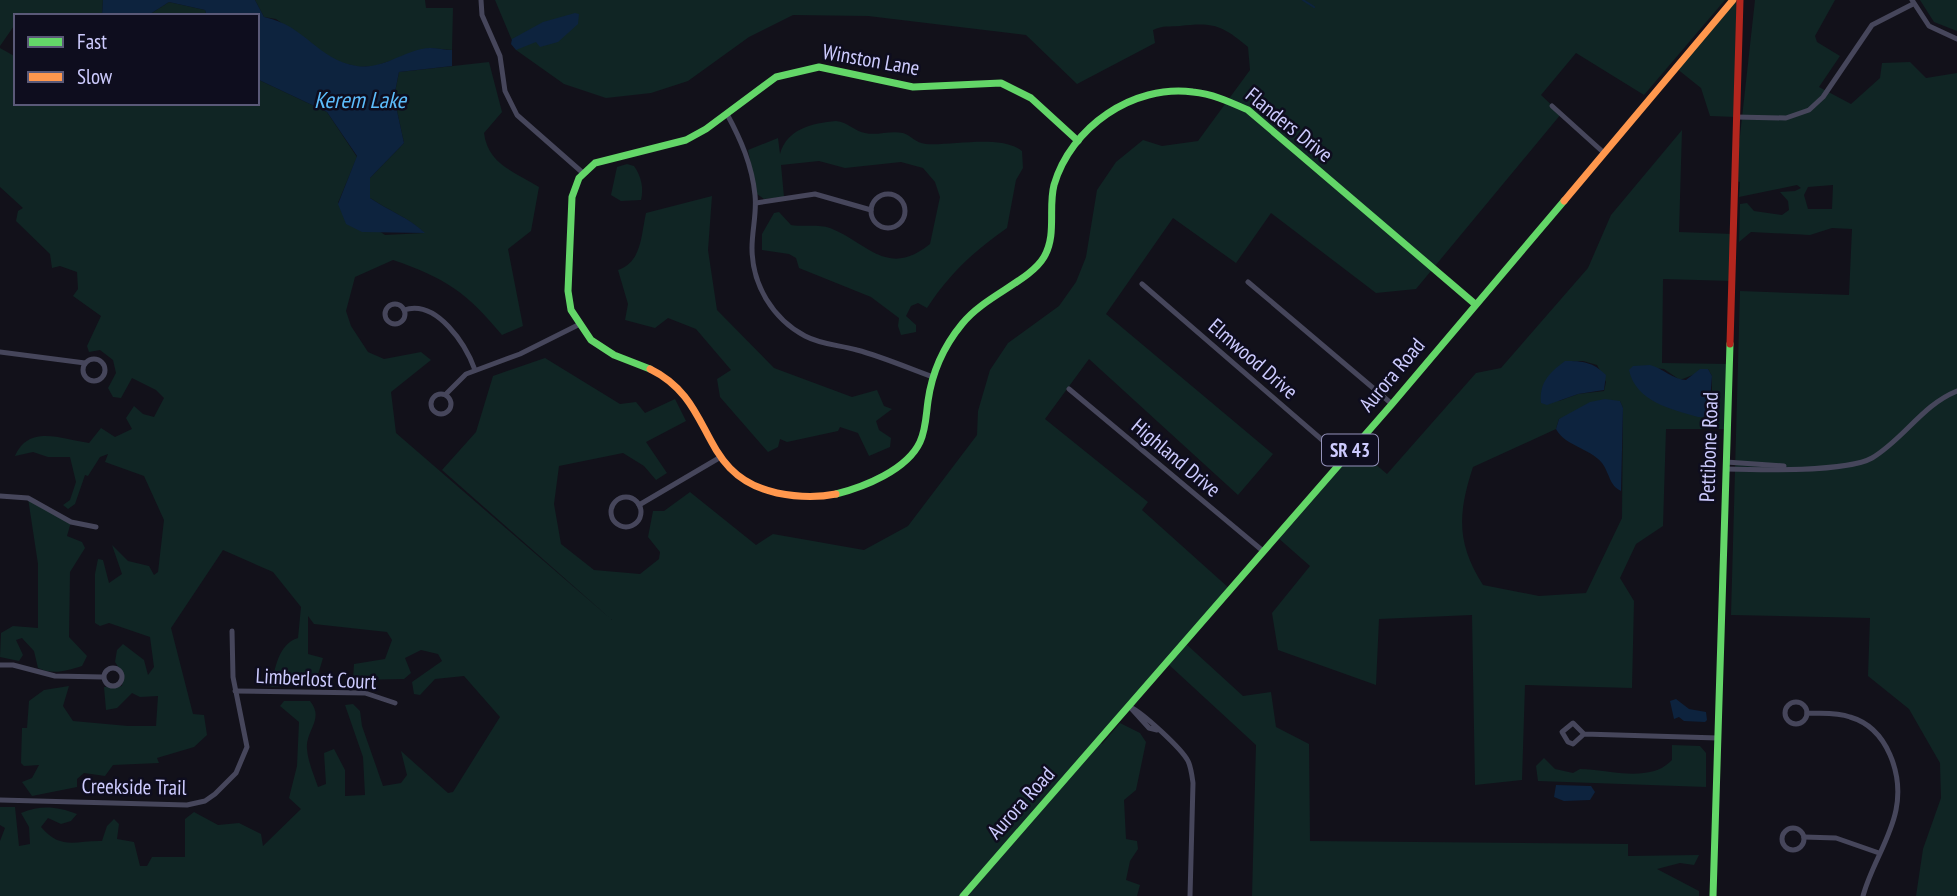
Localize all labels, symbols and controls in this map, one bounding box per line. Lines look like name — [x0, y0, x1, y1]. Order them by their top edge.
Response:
legend — [14, 14, 259, 105]
text: Fast — [77, 28, 107, 55]
street label: Winston Lane — [820, 38, 922, 81]
text: Slow — [77, 63, 113, 90]
street label: Flanders Drive — [1240, 81, 1338, 168]
water label: Kerem Lake — [314, 85, 408, 114]
street label: Elmwood Drive — [1203, 312, 1304, 405]
street label: Aurora Road — [1353, 332, 1430, 417]
street label: Pettibone Road — [1693, 392, 1724, 502]
street label: Highland Drive — [1126, 412, 1226, 503]
road number: SR 43 — [1322, 435, 1378, 466]
street label: Limberlost Court — [255, 662, 377, 695]
street label: Aurora Road — [981, 761, 1060, 845]
street label: Creekside Trail — [81, 772, 187, 801]

